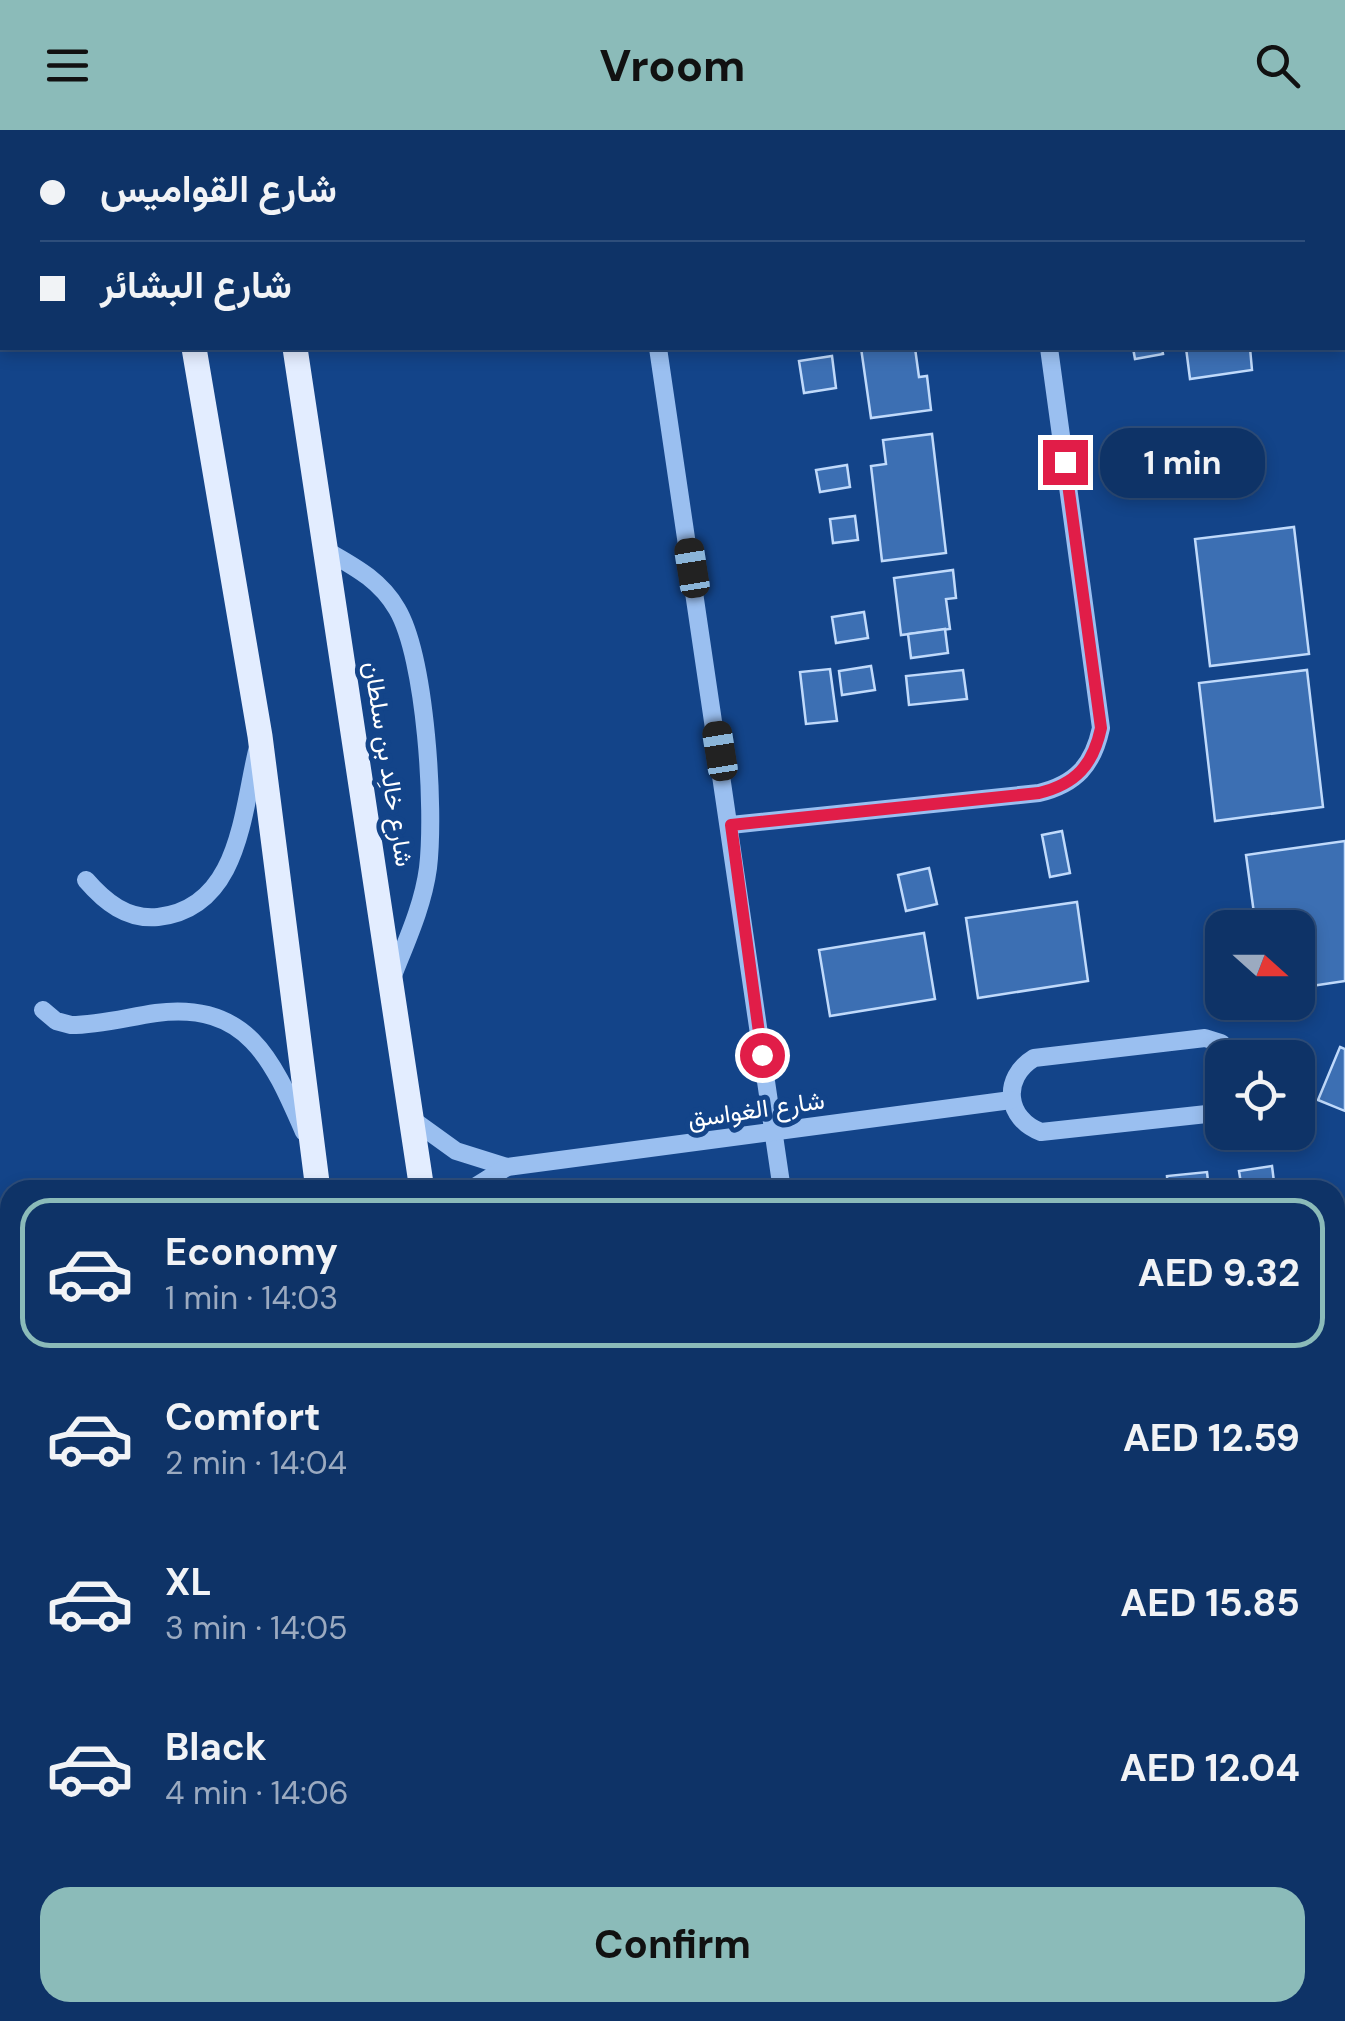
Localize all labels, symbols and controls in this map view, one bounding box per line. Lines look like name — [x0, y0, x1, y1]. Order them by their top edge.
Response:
text: Vroom — [600, 36, 745, 95]
icon: menu — [40, 38, 95, 93]
icon: search — [1250, 38, 1305, 93]
text: شارع القواميس — [100, 164, 337, 214]
text: شارع البشائر — [100, 260, 292, 310]
callout: 1 min — [1100, 427, 1265, 497]
route end — [1043, 440, 1088, 485]
text: 1 min — [1144, 442, 1221, 484]
car — [672, 536, 712, 600]
street label: شارع خالِد بن سلطان — [356, 659, 421, 869]
car — [700, 719, 740, 783]
north arrow — [1205, 910, 1315, 1020]
map controls — [1205, 910, 1315, 1150]
route start — [740, 1033, 785, 1078]
button: locate — [1205, 1040, 1315, 1150]
street label: شارع الغواسق — [685, 1084, 827, 1135]
text: Economy — [165, 1227, 338, 1277]
icon: car — [45, 1228, 135, 1318]
text: AED 9.32 — [1138, 1248, 1300, 1298]
text: 1 min · 14:03 — [165, 1277, 338, 1319]
text: Comfort — [165, 1392, 321, 1442]
icon: car — [45, 1393, 135, 1483]
text: AED 12.59 — [1123, 1413, 1300, 1463]
text: 2 min · 14:04 — [165, 1442, 347, 1484]
text: XL — [165, 1557, 212, 1607]
icon: car — [45, 1558, 135, 1648]
text: AED 15.85 — [1120, 1578, 1300, 1628]
text: 3 min · 14:05 — [165, 1607, 348, 1649]
text: Black — [165, 1722, 267, 1772]
icon: car — [45, 1723, 135, 1813]
text: AED 12.04 — [1120, 1743, 1300, 1793]
text: 4 min · 14:06 — [165, 1772, 349, 1814]
button: Confirm — [40, 1887, 1305, 2002]

